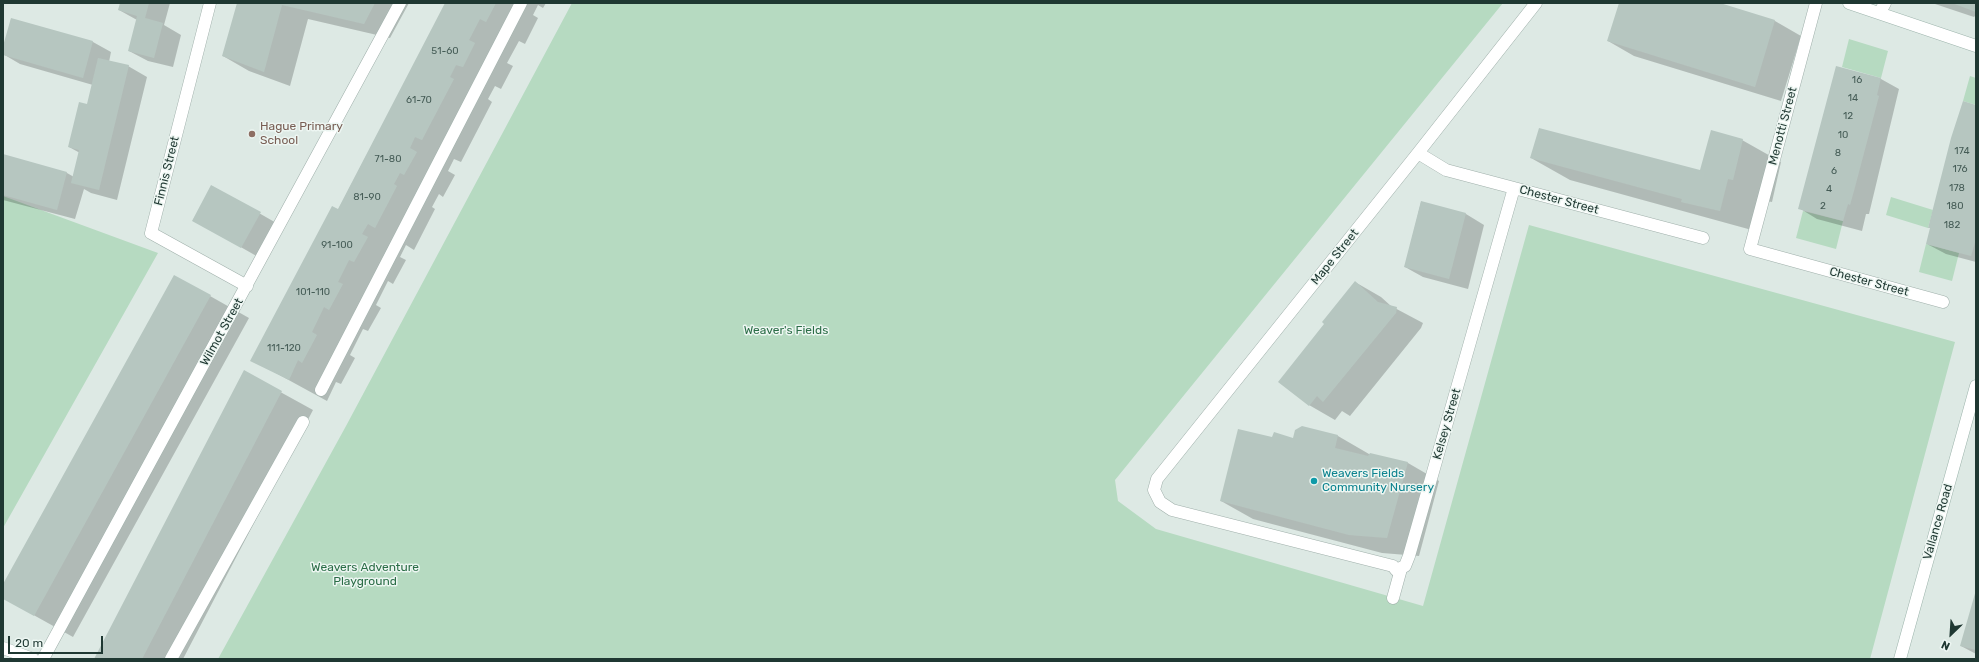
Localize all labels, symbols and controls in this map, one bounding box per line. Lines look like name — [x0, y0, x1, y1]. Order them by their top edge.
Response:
house number: 51-60 — [431, 45, 459, 57]
house number: 16 — [1852, 74, 1862, 86]
street label: Menotti Street — [1766, 85, 1800, 167]
house number: 14 — [1848, 92, 1858, 104]
house number: 61-70 — [406, 94, 432, 106]
house number: 12 — [1843, 110, 1853, 122]
place label: Hague Primary School — [260, 120, 343, 148]
marker: Hague Primary School — [247, 129, 257, 139]
house number: 10 — [1838, 129, 1848, 141]
street label: Finnis Street — [151, 135, 183, 207]
house number: 174 — [1954, 145, 1970, 157]
house number: 8 — [1835, 147, 1841, 159]
house number: 71-80 — [375, 153, 401, 165]
house number: 176 — [1952, 163, 1968, 175]
house number: 6 — [1831, 165, 1837, 177]
street label: Chester Street — [1518, 182, 1600, 218]
house number: 178 — [1949, 182, 1965, 194]
house number: 4 — [1826, 183, 1832, 195]
house number: 81-90 — [353, 191, 381, 203]
house number: 2 — [1820, 200, 1826, 212]
house number: 180 — [1947, 200, 1963, 212]
house number: 182 — [1944, 219, 1960, 231]
street label: Mape Street — [1308, 226, 1362, 288]
house number: 91-100 — [321, 239, 353, 251]
street label: Chester Street — [1828, 264, 1910, 300]
house number: 101-110 — [296, 286, 330, 298]
street label: Wilmot Street — [197, 296, 247, 368]
park label: Weaver's Fields — [744, 324, 828, 338]
house number: 111-120 — [267, 342, 301, 354]
street label: Kelsey Street — [1430, 387, 1464, 461]
place label: Weavers Fields Community Nursery — [1322, 467, 1434, 495]
marker: Weavers Fields Community Nursery — [1309, 476, 1319, 486]
street label: Vallance Road — [1920, 482, 1956, 562]
park label: Weavers Adventure Playground — [311, 561, 419, 589]
north arrow — [1931, 614, 1971, 654]
scale bar — [10, 628, 105, 654]
text: 20 m — [15, 636, 43, 650]
text: N — [1939, 638, 1952, 653]

